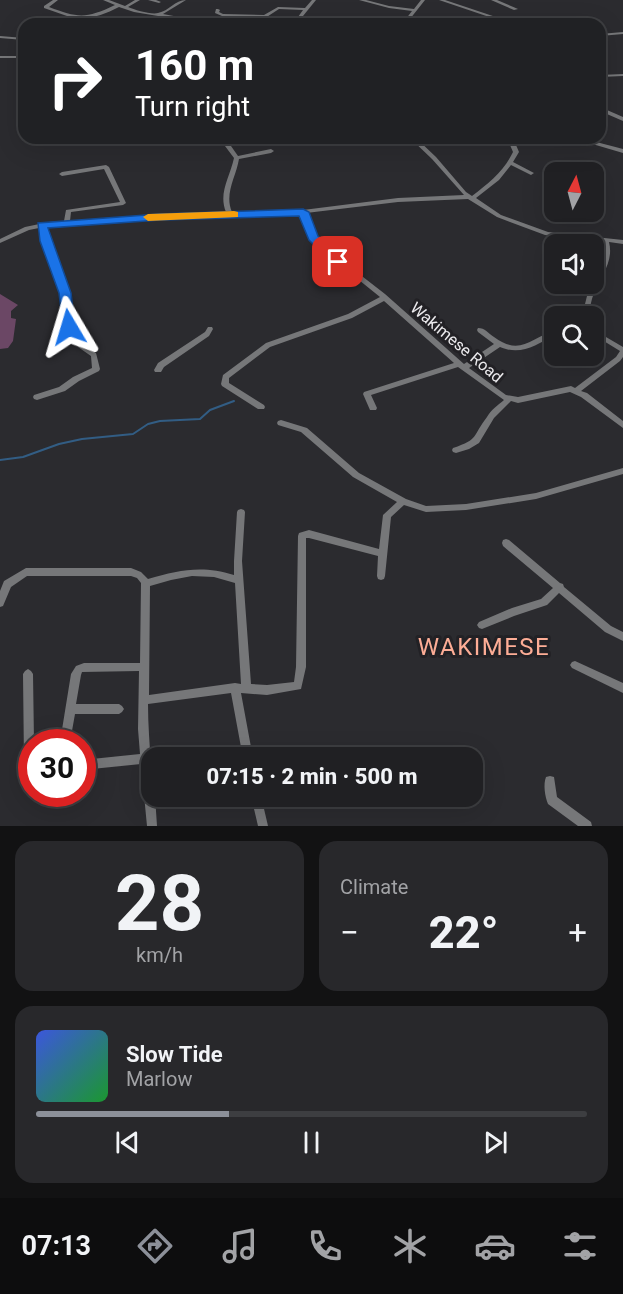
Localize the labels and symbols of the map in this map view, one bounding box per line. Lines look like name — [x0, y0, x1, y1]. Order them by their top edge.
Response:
north arrow — [544, 162, 604, 222]
pin — [312, 236, 363, 287]
position arrow — [37, 295, 101, 359]
street label: Wakimese Road — [407, 298, 507, 386]
district label: WAKIMESE — [418, 633, 550, 661]
speed limit sign: 30 — [18, 729, 96, 807]

